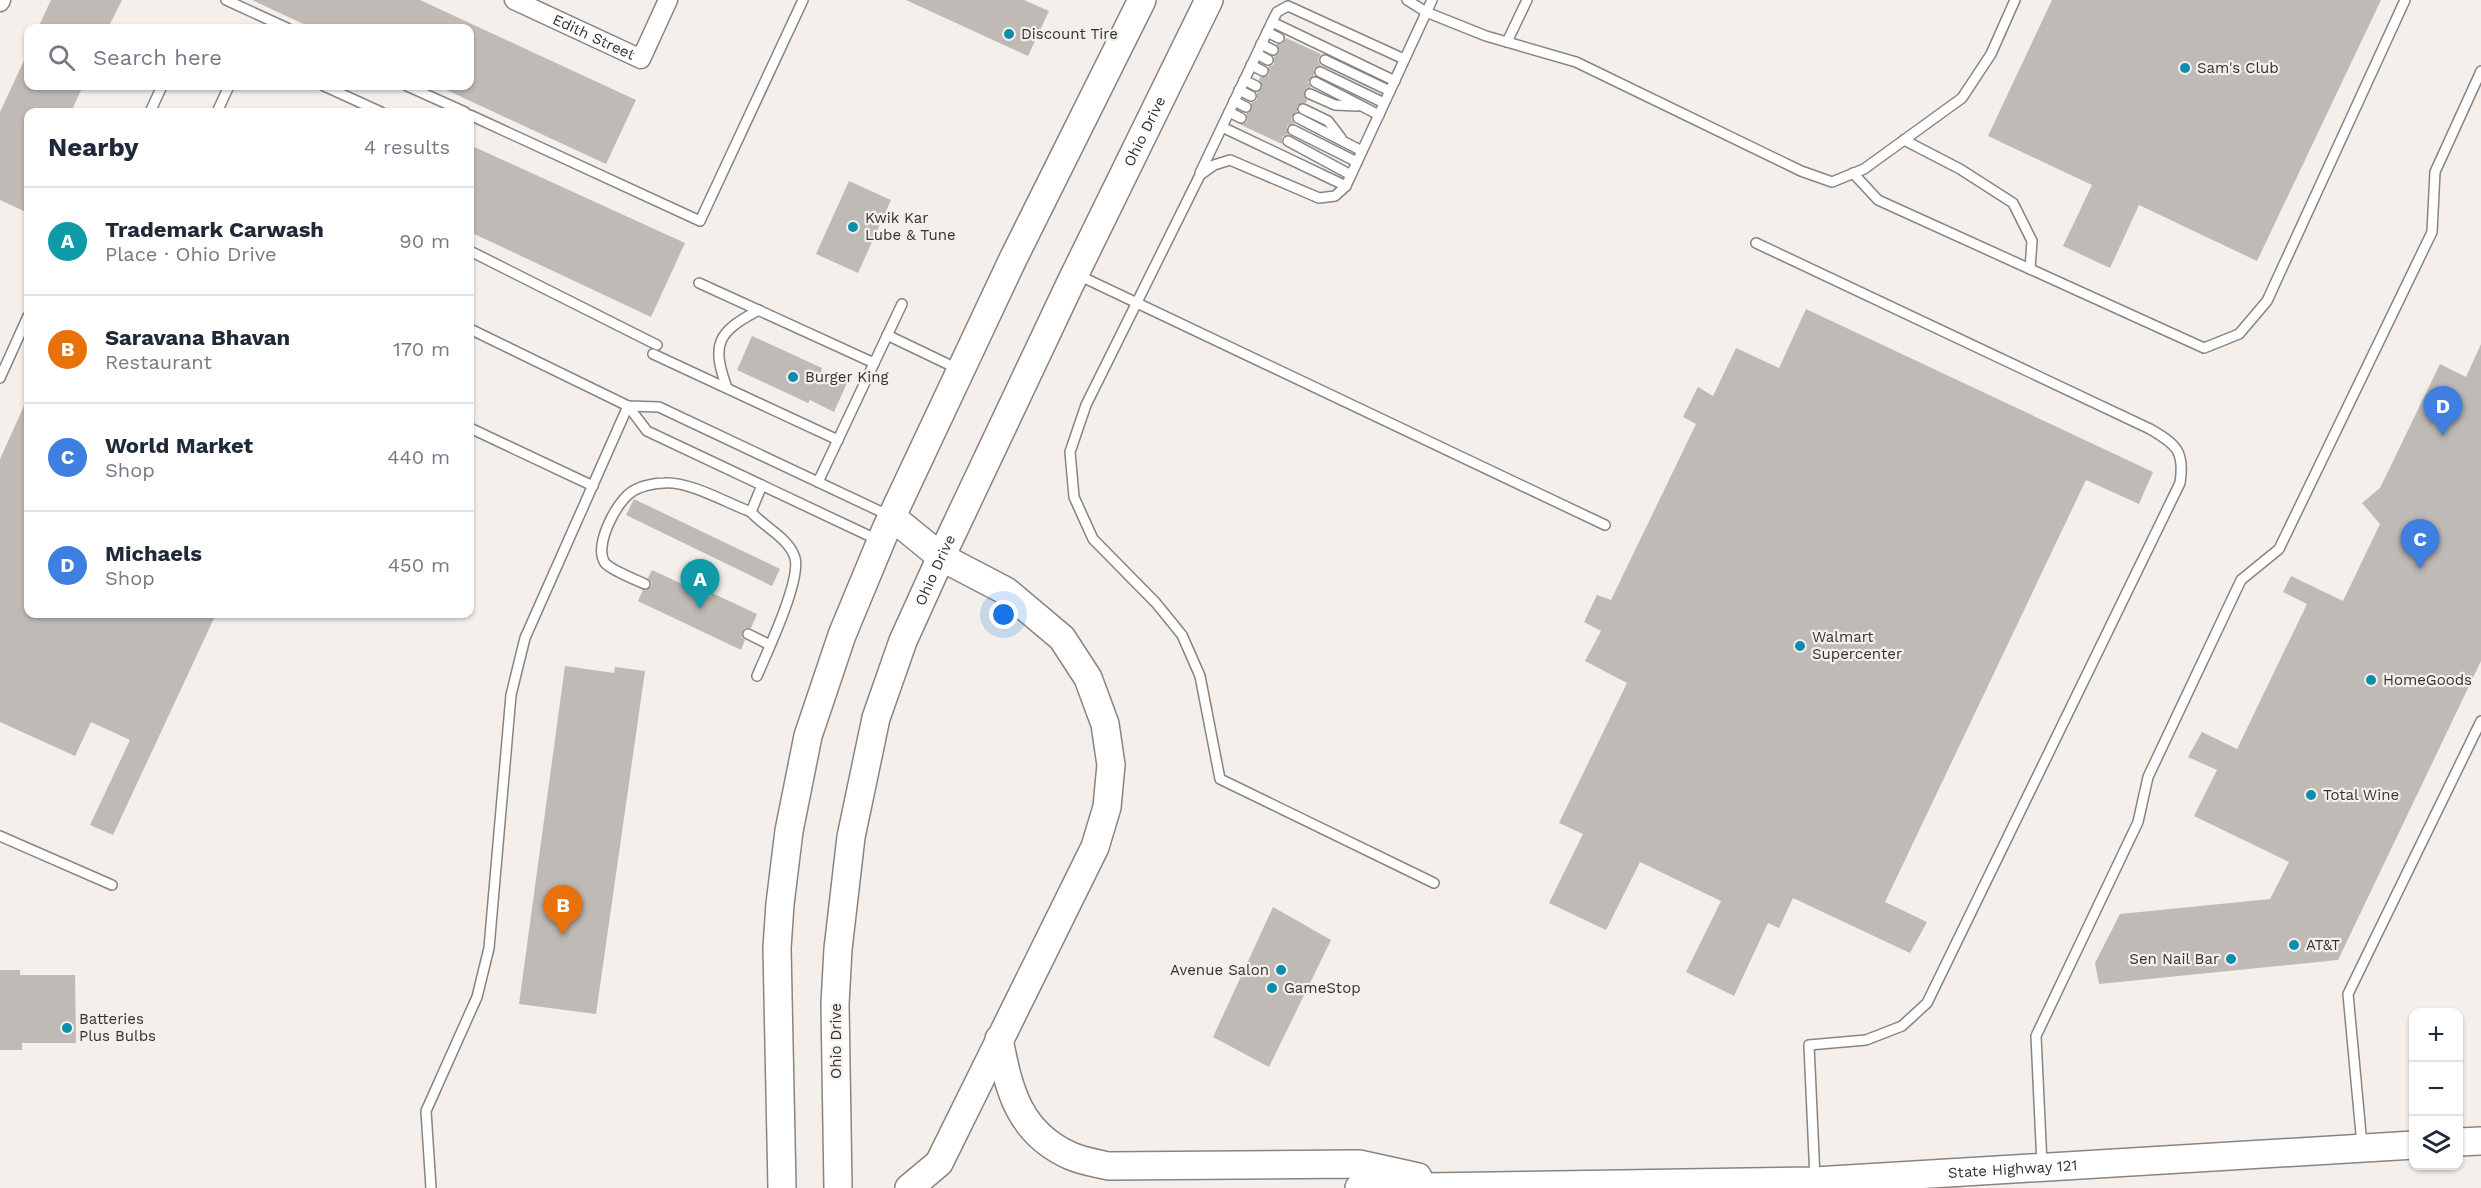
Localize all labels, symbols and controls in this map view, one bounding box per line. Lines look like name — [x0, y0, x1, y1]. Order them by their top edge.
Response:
street label: Edith Street — [550, 10, 638, 64]
search box — [24, 24, 474, 90]
place label: Discount Tire — [1021, 25, 1118, 43]
marker: Discount Tire — [1002, 27, 1016, 41]
icon: search — [45, 41, 78, 74]
text: Search here — [93, 45, 222, 70]
place label: Sam's Club — [2197, 59, 2279, 77]
marker: Sam's Club — [2178, 61, 2192, 75]
street label: Ohio Drive — [1120, 93, 1169, 170]
text: Nearby — [48, 132, 139, 162]
text: 4 results — [364, 135, 450, 159]
place label: Kwik Kar Lube & Tune — [865, 209, 956, 244]
text: Trademark Carwash — [105, 217, 324, 242]
marker: Kwik Kar Lube & Tune — [846, 220, 860, 234]
text: A — [61, 229, 74, 253]
text: 90 m — [399, 229, 450, 253]
text: Place · Ohio Drive — [105, 242, 277, 266]
text: Saravana Bhavan — [105, 325, 290, 350]
text: B — [61, 337, 74, 361]
text: 170 m — [393, 337, 450, 361]
text: Restaurant — [105, 350, 212, 374]
place label: Burger King — [805, 368, 888, 386]
marker: Burger King — [786, 370, 800, 384]
pin: D — [2424, 386, 2462, 436]
text: World Market — [105, 433, 253, 458]
text: C — [61, 445, 74, 469]
text: 440 m — [387, 445, 450, 469]
text: Shop — [105, 458, 155, 482]
pin: C — [2400, 520, 2440, 569]
street label: Ohio Drive — [911, 532, 959, 608]
text: Michaels — [105, 541, 202, 566]
text: D — [60, 553, 75, 577]
text: 450 m — [388, 553, 450, 577]
pin: A — [680, 560, 720, 609]
text: Shop — [105, 566, 155, 590]
your location — [989, 600, 1018, 629]
place label: Walmart Supercenter — [1812, 628, 1902, 663]
marker: Walmart Supercenter — [1793, 639, 1807, 653]
place label: HomeGoods — [2383, 671, 2472, 689]
marker: HomeGoods — [2364, 673, 2378, 687]
place label: Total Wine — [2323, 786, 2399, 804]
marker: Total Wine — [2304, 788, 2318, 802]
pin: B — [544, 886, 582, 935]
place label: AT&T — [2306, 936, 2340, 954]
marker: AT&T — [2287, 938, 2301, 952]
place label: Sen Nail Bar — [2129, 950, 2219, 968]
marker: Sen Nail Bar — [2224, 952, 2238, 966]
place label: Avenue Salon — [1170, 961, 1269, 979]
marker: Avenue Salon — [1274, 963, 1288, 977]
place label: GameStop — [1284, 979, 1361, 997]
marker: GameStop — [1265, 981, 1279, 995]
street label: Ohio Drive — [827, 1003, 845, 1079]
map controls — [2409, 1008, 2463, 1170]
button: + — [2409, 1008, 2463, 1062]
place label: Batteries Plus Bulbs — [79, 1010, 156, 1045]
marker: Batteries Plus Bulbs — [60, 1021, 74, 1035]
button: − — [2409, 1062, 2463, 1116]
button: layers — [2409, 1116, 2463, 1170]
street label: State Highway 121 — [1947, 1156, 2078, 1182]

